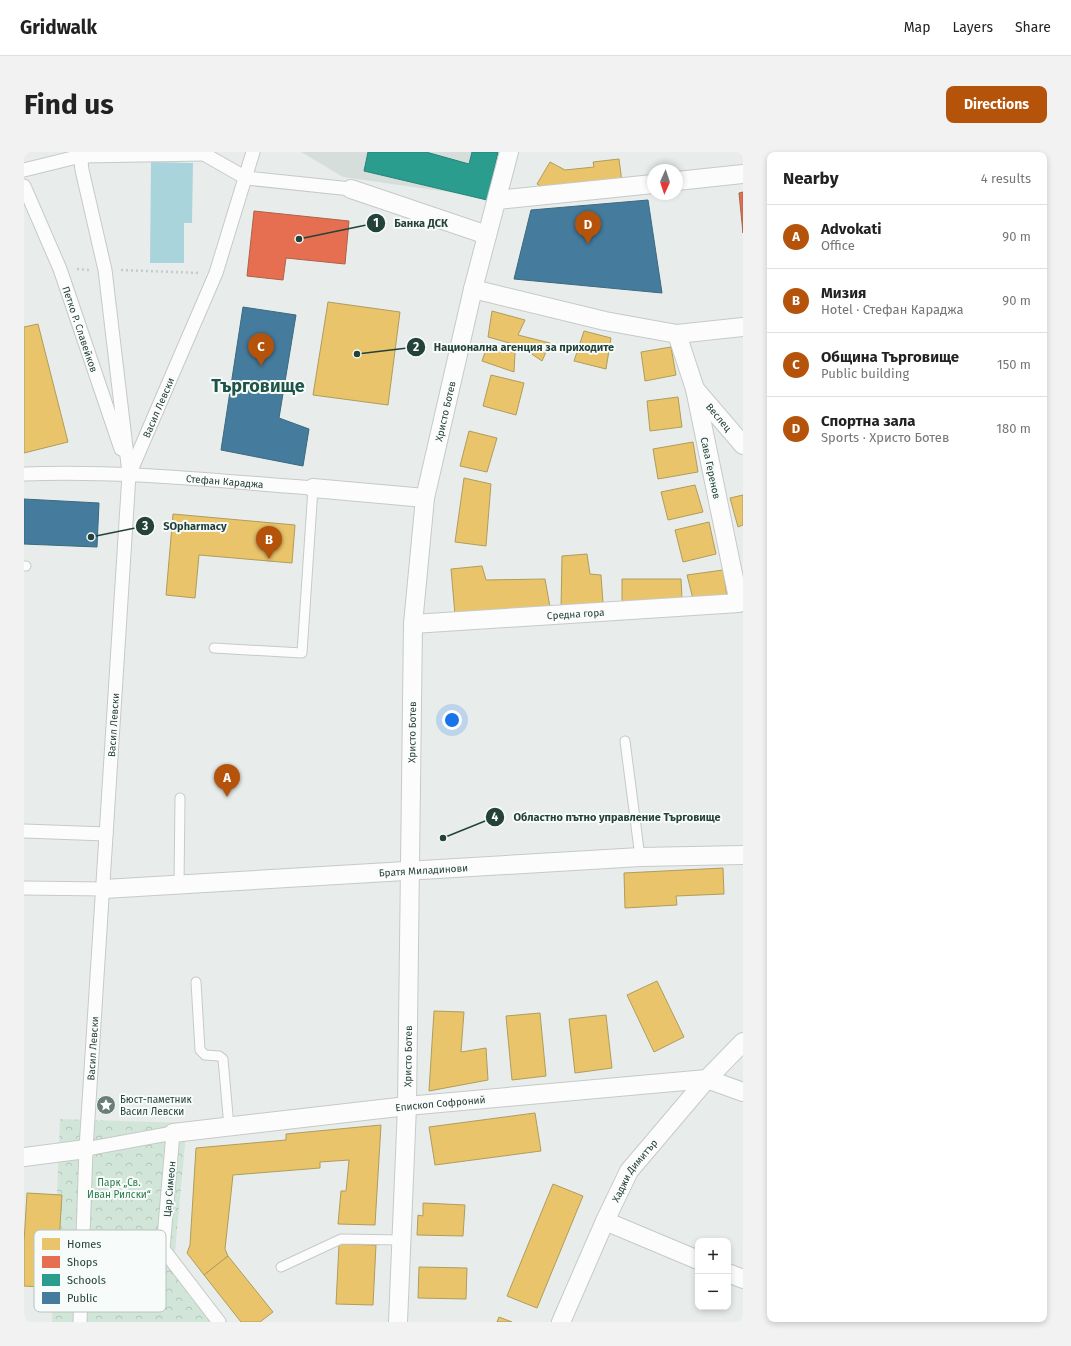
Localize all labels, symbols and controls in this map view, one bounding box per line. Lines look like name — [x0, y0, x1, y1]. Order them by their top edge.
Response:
text: Gridwalk — [20, 16, 97, 39]
text: Map — [904, 19, 930, 36]
text: Layers — [952, 19, 993, 36]
text: Share — [1015, 19, 1051, 36]
button: Directions — [946, 86, 1047, 123]
text: Find us — [24, 88, 114, 121]
north arrow — [647, 164, 683, 200]
text: Nearby — [783, 168, 838, 189]
text: 4 results — [981, 171, 1031, 186]
callout: Банка ДСК — [366, 211, 456, 234]
pin: D — [575, 211, 601, 244]
text: 1 — [373, 216, 379, 230]
text: Банка ДСК — [394, 217, 448, 230]
text: Advokati — [821, 220, 881, 238]
text: A — [792, 229, 800, 244]
text: 90 m — [1002, 229, 1031, 244]
text: Office — [821, 238, 855, 253]
text: Мизия — [821, 284, 866, 302]
street label: Петко Р. Славейков — [59, 285, 100, 374]
text: B — [792, 293, 800, 308]
text: 90 m — [1002, 293, 1031, 308]
text: Hotel · Стефан Караджа — [821, 302, 964, 317]
pin: C — [248, 333, 274, 366]
callout: Национална агенция за приходите — [406, 336, 622, 359]
text: 2 — [413, 340, 419, 354]
text: Национална агенция за приходите — [434, 341, 614, 354]
text: Община Търговище — [821, 348, 959, 366]
text: C — [792, 357, 800, 372]
text: 150 m — [997, 357, 1031, 372]
text: Public building — [821, 366, 909, 381]
district label: Търговище — [211, 375, 305, 397]
street label: Васил Левски — [141, 376, 177, 440]
street label: Христо Ботев — [433, 380, 459, 443]
street label: Веслец — [703, 401, 734, 434]
text: Спортна зала — [821, 412, 916, 430]
text: D — [792, 421, 800, 436]
text: 180 m — [996, 421, 1031, 436]
text: Sports · Христо Ботев — [821, 430, 949, 445]
street label: Сава Геренов — [698, 436, 723, 501]
street label: Стефан Караджа — [186, 473, 264, 491]
callout: SOpharmacy — [135, 515, 234, 538]
text: 3 — [141, 519, 148, 533]
text: SOpharmacy — [163, 520, 227, 533]
pin: B — [256, 526, 282, 559]
street label: Средна гора — [547, 607, 605, 622]
street label: Васил Левски — [106, 693, 122, 758]
street label: Христо Ботев — [406, 701, 419, 763]
your location — [442, 710, 462, 730]
pin: A — [214, 764, 240, 797]
callout: Областно пътно управление Търговище — [485, 805, 728, 828]
text: 4 — [492, 810, 499, 824]
text: Областно пътно управление Търговище — [513, 811, 721, 824]
street label: Братя Миладинови — [379, 862, 468, 880]
street label: Васил Левски — [85, 1016, 101, 1081]
street label: Христо Ботев — [402, 1025, 415, 1087]
place icon: Бюст-паметник Васил Левски — [95, 1094, 117, 1116]
place label: Бюст-паметник Васил Левски — [120, 1094, 192, 1118]
street label: Епископ Софроний — [395, 1094, 486, 1114]
street label: Хаджи Димитър — [610, 1137, 660, 1204]
street label: Цар Симеон — [162, 1161, 178, 1218]
park label: Парк „Св. Иван Рилски“ — [87, 1177, 151, 1201]
legend — [34, 1230, 166, 1312]
text: Homes — [67, 1238, 101, 1251]
map controls — [695, 1238, 731, 1310]
button: + — [695, 1238, 731, 1274]
text: Shops — [67, 1256, 98, 1269]
text: Schools — [67, 1274, 106, 1287]
button: − — [695, 1274, 731, 1310]
text: Public — [67, 1292, 98, 1305]

